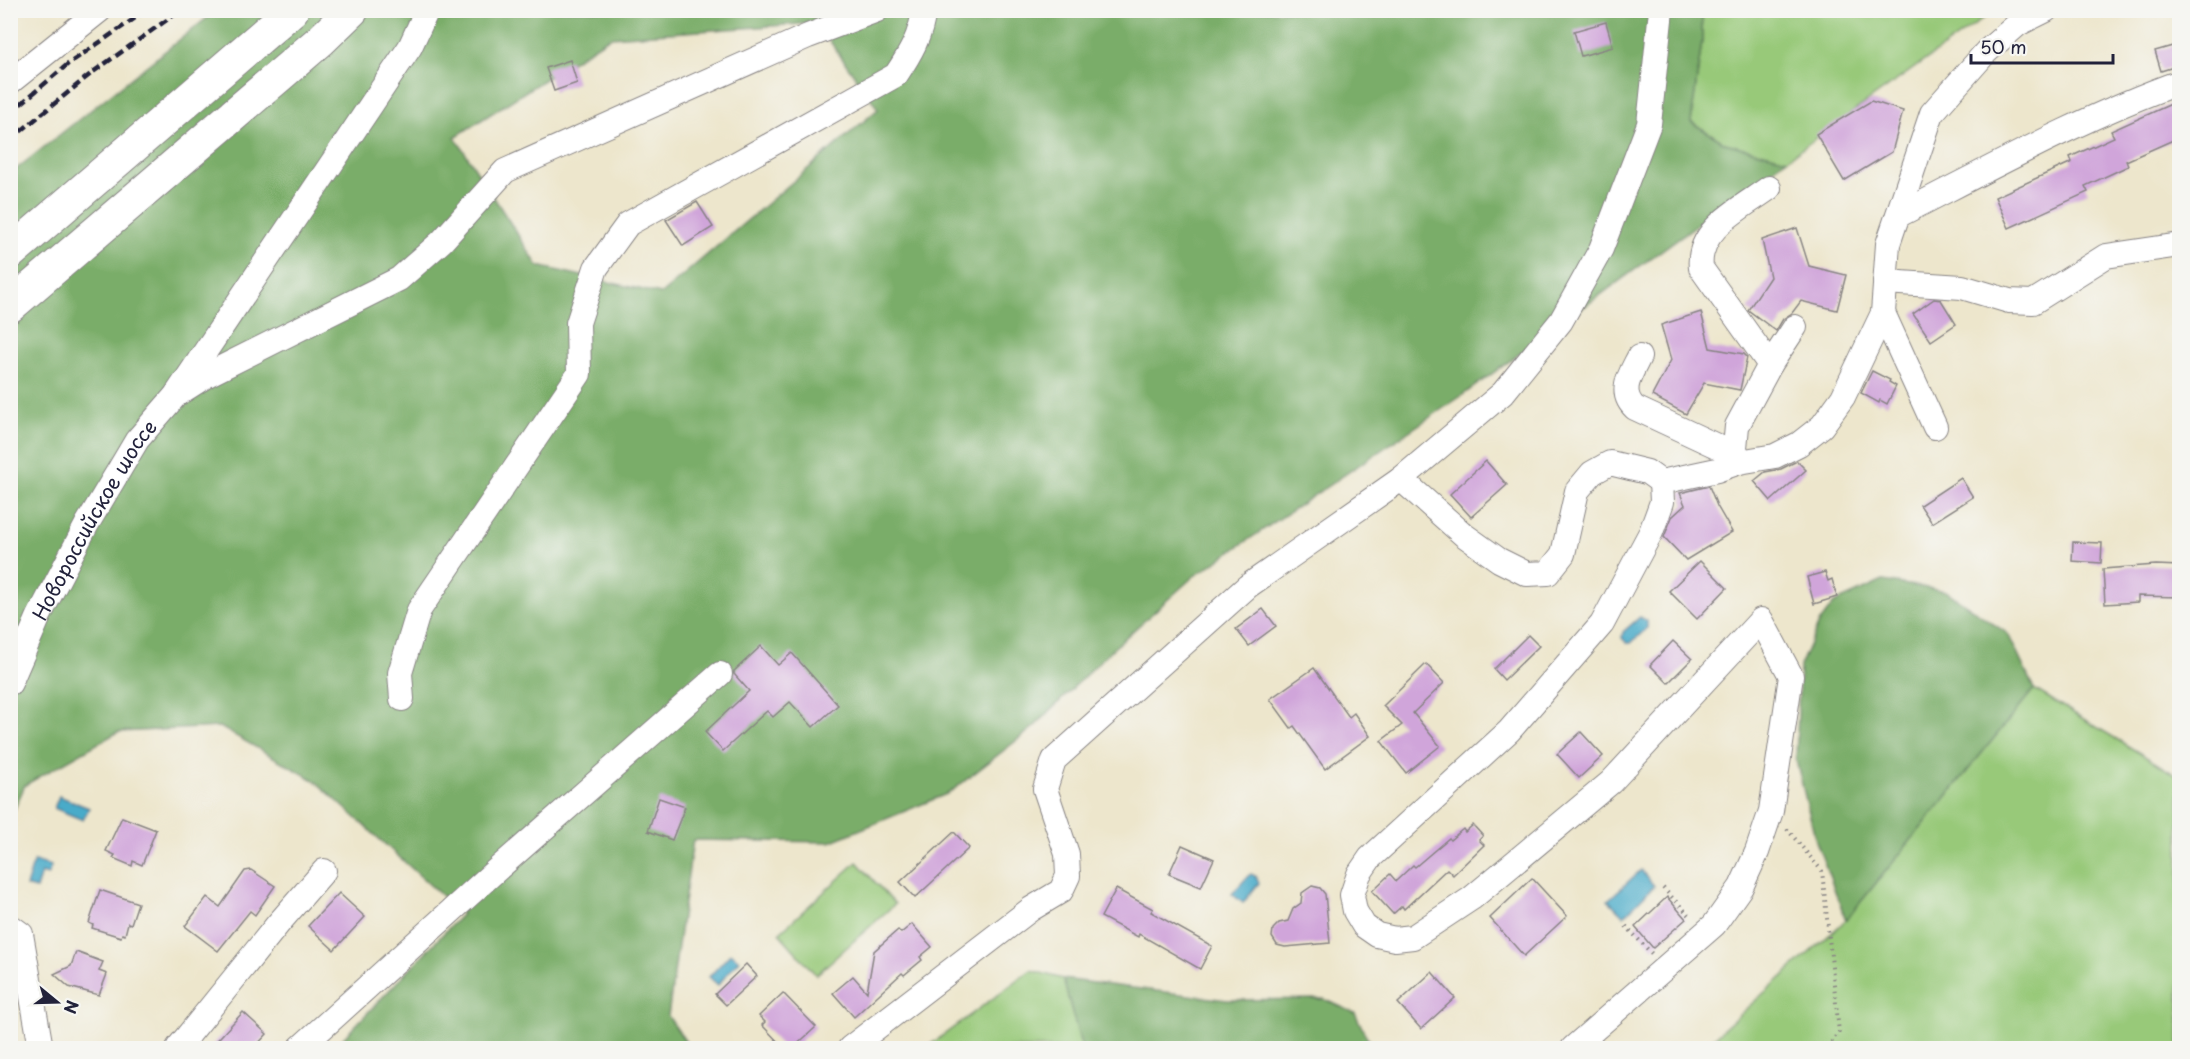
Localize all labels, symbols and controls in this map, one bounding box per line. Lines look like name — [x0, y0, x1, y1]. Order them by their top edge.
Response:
scale bar — [1971, 27, 2114, 65]
text: 50 m — [1980, 33, 2027, 60]
street label: Новороссийское шоссе — [24, 413, 164, 625]
north arrow — [27, 972, 87, 1032]
text: N — [59, 997, 86, 1017]

